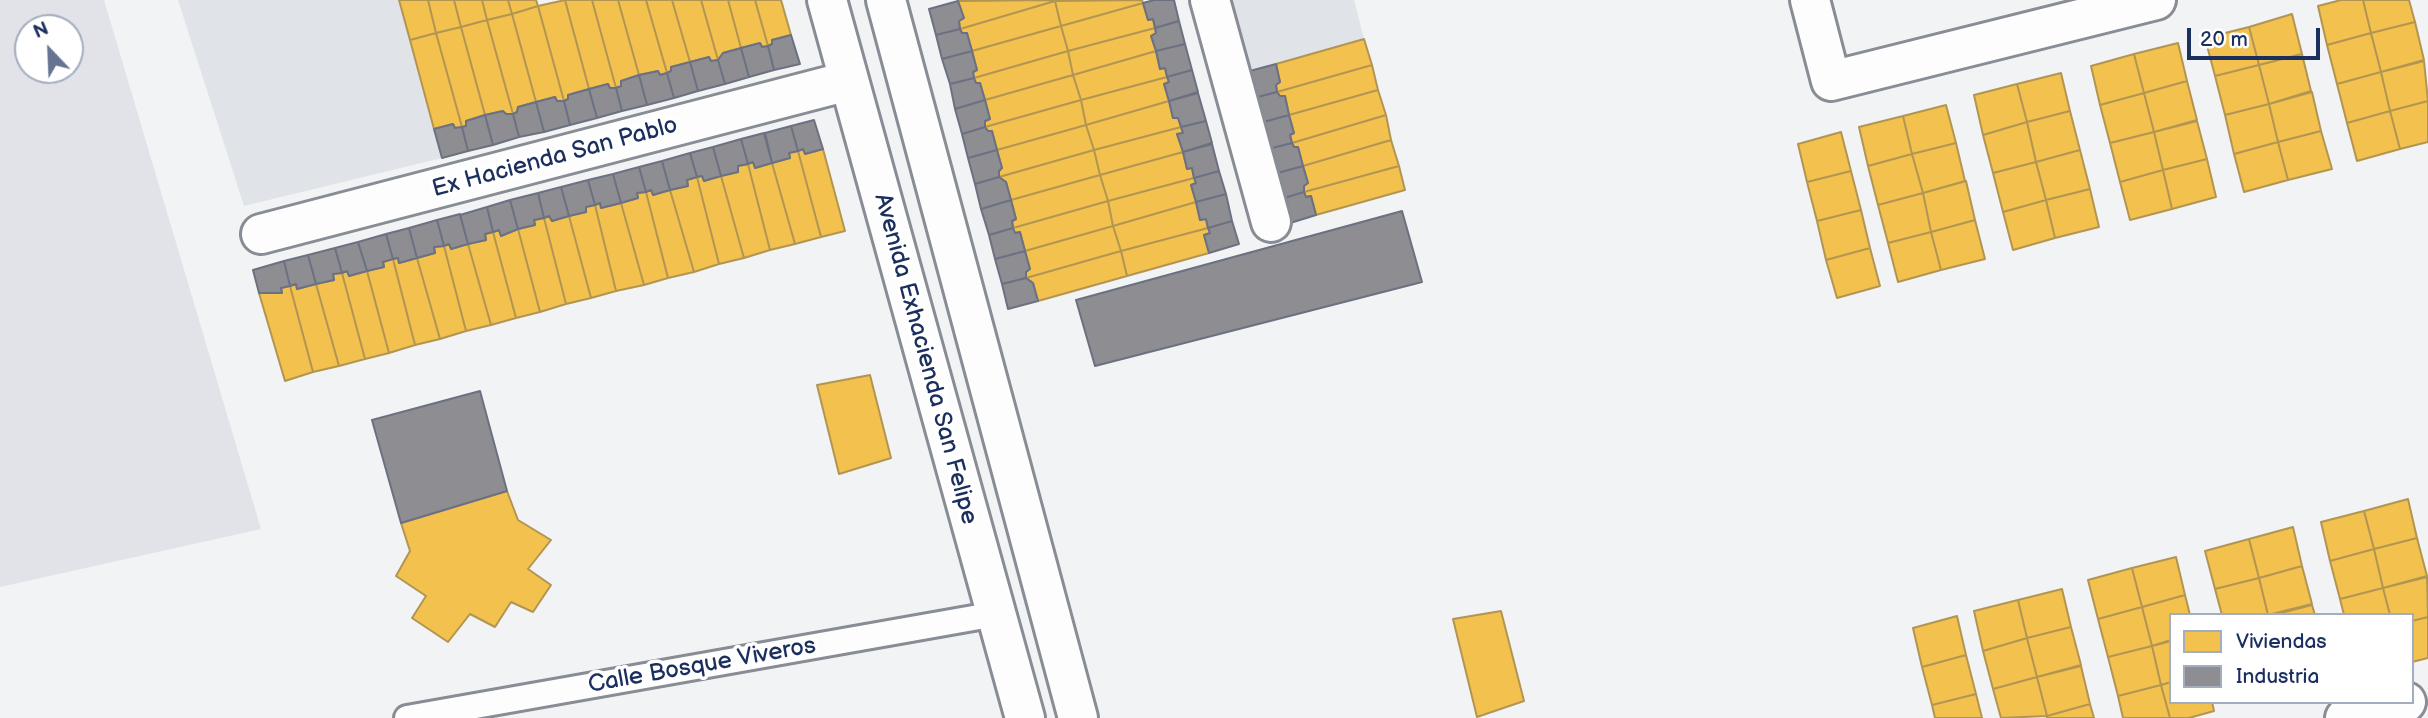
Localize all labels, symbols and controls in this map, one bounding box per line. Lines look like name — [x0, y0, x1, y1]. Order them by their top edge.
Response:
north arrow — [14, 14, 84, 84]
scale bar — [2190, 14, 2323, 58]
text: N — [30, 18, 52, 44]
text: 20 m — [2200, 27, 2248, 52]
street label: Ex Hacienda San Pablo — [429, 111, 681, 205]
street label: Avenida Exhacienda San Felipe — [867, 190, 983, 528]
legend — [2169, 613, 2414, 704]
text: Viviendas — [2236, 629, 2327, 654]
street label: Calle Bosque Viveros — [586, 632, 818, 700]
text: Industria — [2236, 664, 2319, 689]

